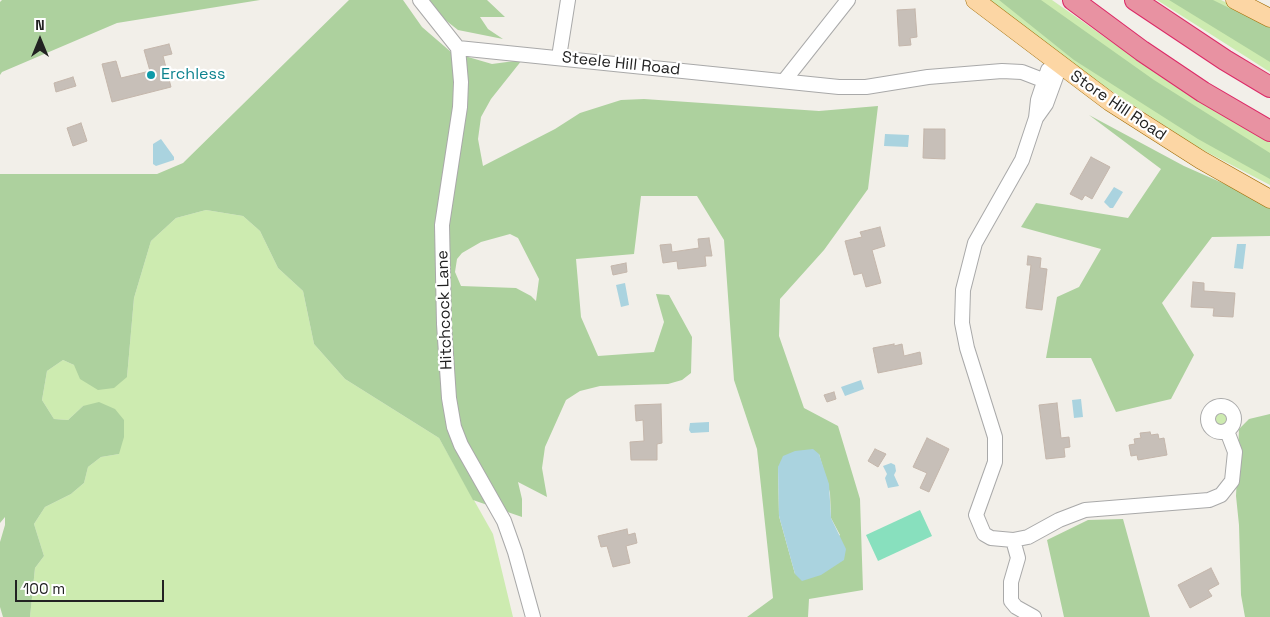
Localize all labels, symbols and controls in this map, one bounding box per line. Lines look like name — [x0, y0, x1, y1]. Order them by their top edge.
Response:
north arrow — [15, 15, 65, 65]
text: N — [35, 16, 45, 34]
street label: Steele Hill Road — [561, 48, 681, 80]
place label: Erchless — [161, 65, 225, 85]
street label: Store Hill Road — [1066, 67, 1170, 145]
marker: Erchless — [145, 69, 157, 81]
street label: Hitchcock Lane — [433, 250, 457, 370]
scale bar — [18, 570, 166, 602]
text: 100 m — [23, 579, 65, 598]

